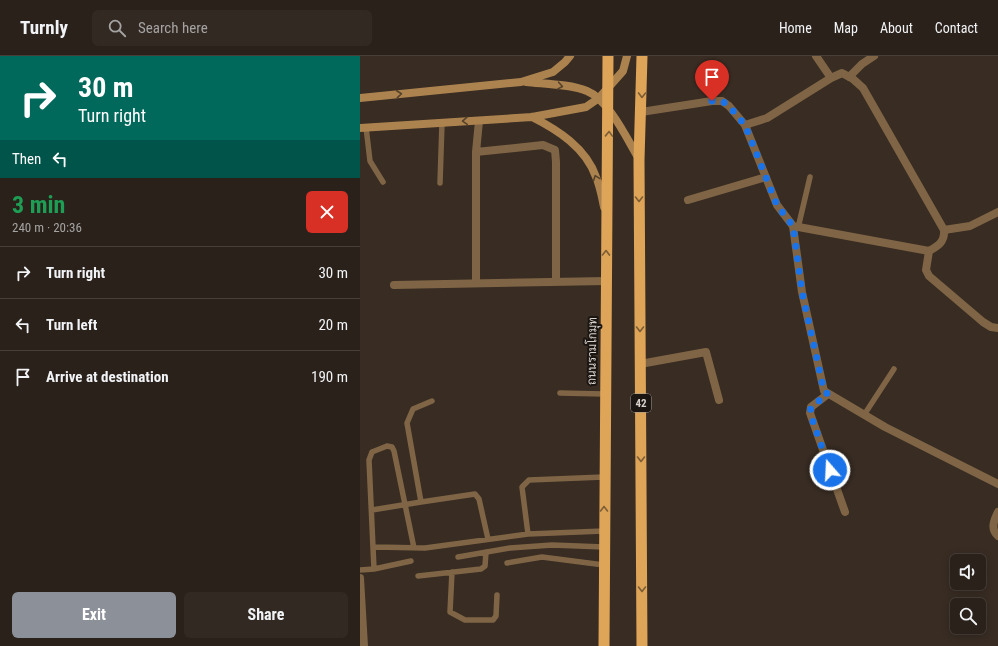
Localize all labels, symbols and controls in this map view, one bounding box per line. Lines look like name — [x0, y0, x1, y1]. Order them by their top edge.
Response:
search box — [92, 10, 372, 46]
text: Turnly — [20, 16, 68, 39]
icon: search — [106, 17, 128, 39]
text: Search here — [138, 19, 208, 37]
text: Home — [779, 20, 812, 36]
text: Map — [834, 20, 858, 36]
text: About — [880, 20, 913, 36]
text: Contact — [935, 20, 978, 36]
pin — [695, 60, 729, 101]
icon: arrive — [701, 66, 723, 88]
text: 30 m — [78, 71, 134, 104]
icon: right — [12, 72, 64, 124]
one-way arrow — [557, 81, 563, 90]
one-way arrow — [396, 89, 402, 98]
one-way arrow — [637, 92, 646, 98]
text: Turn right — [78, 105, 146, 126]
one-way arrow — [462, 117, 468, 126]
one-way arrow — [604, 131, 613, 137]
icon: left — [49, 148, 71, 170]
text: Then — [12, 150, 41, 168]
one-way arrow — [592, 174, 601, 181]
text: 3 min — [12, 191, 65, 219]
button: close — [306, 191, 348, 233]
one-way arrow — [635, 196, 643, 202]
text: 240 m · 20:36 — [12, 220, 82, 235]
one-way arrow — [602, 250, 610, 256]
icon: right — [12, 262, 34, 284]
text: Turn right — [46, 264, 105, 282]
text: 30 m — [318, 264, 348, 282]
icon: left — [12, 314, 34, 336]
text: Turn left — [46, 316, 97, 334]
text: 20 m — [318, 316, 348, 334]
street label: ถนนรามโกมุท — [583, 317, 602, 385]
one-way arrow — [636, 326, 644, 332]
icon: arrive — [12, 366, 34, 388]
text: Arrive at destination — [46, 368, 169, 386]
text: 190 m — [311, 368, 348, 386]
road number: 42 — [631, 394, 651, 412]
position arrow — [809, 449, 851, 491]
one-way arrow — [637, 456, 645, 462]
one-way arrow — [600, 506, 608, 512]
map controls — [950, 554, 986, 634]
button: sound — [950, 554, 986, 590]
one-way arrow — [638, 586, 646, 592]
button: Exit — [12, 592, 176, 638]
button: Share — [184, 592, 348, 638]
button: search — [950, 598, 986, 634]

